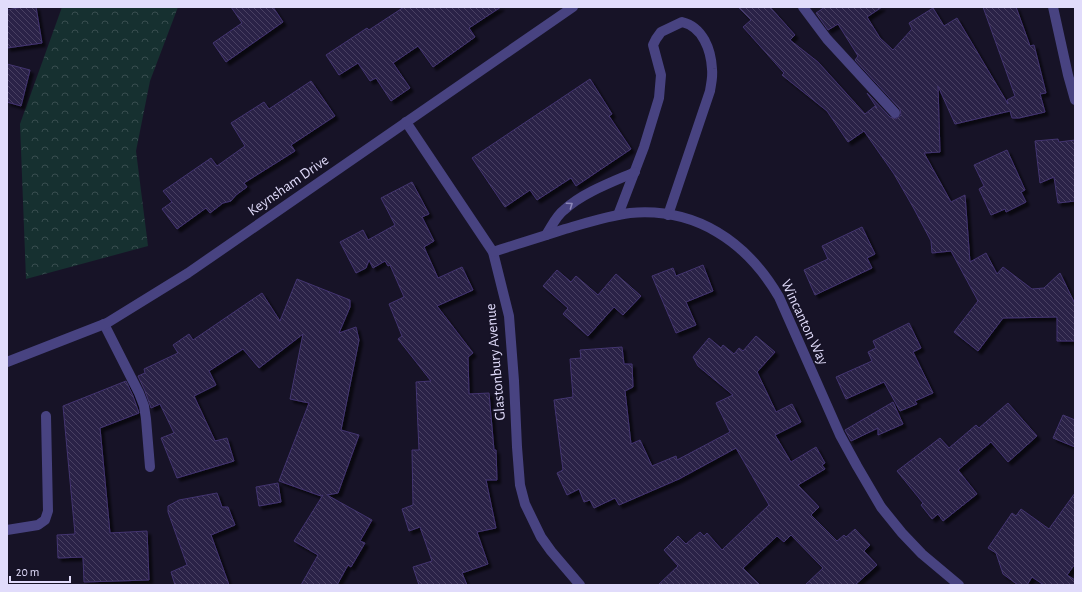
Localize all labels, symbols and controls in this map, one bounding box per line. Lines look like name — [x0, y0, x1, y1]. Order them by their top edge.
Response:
street label: Keynsham Drive — [245, 152, 331, 219]
one-way arrow — [566, 203, 573, 210]
street label: Wincanton Way — [778, 277, 831, 368]
street label: Glastonbury Avenue — [483, 303, 508, 421]
scale bar — [10, 558, 70, 584]
text: 20 m — [16, 566, 39, 578]

